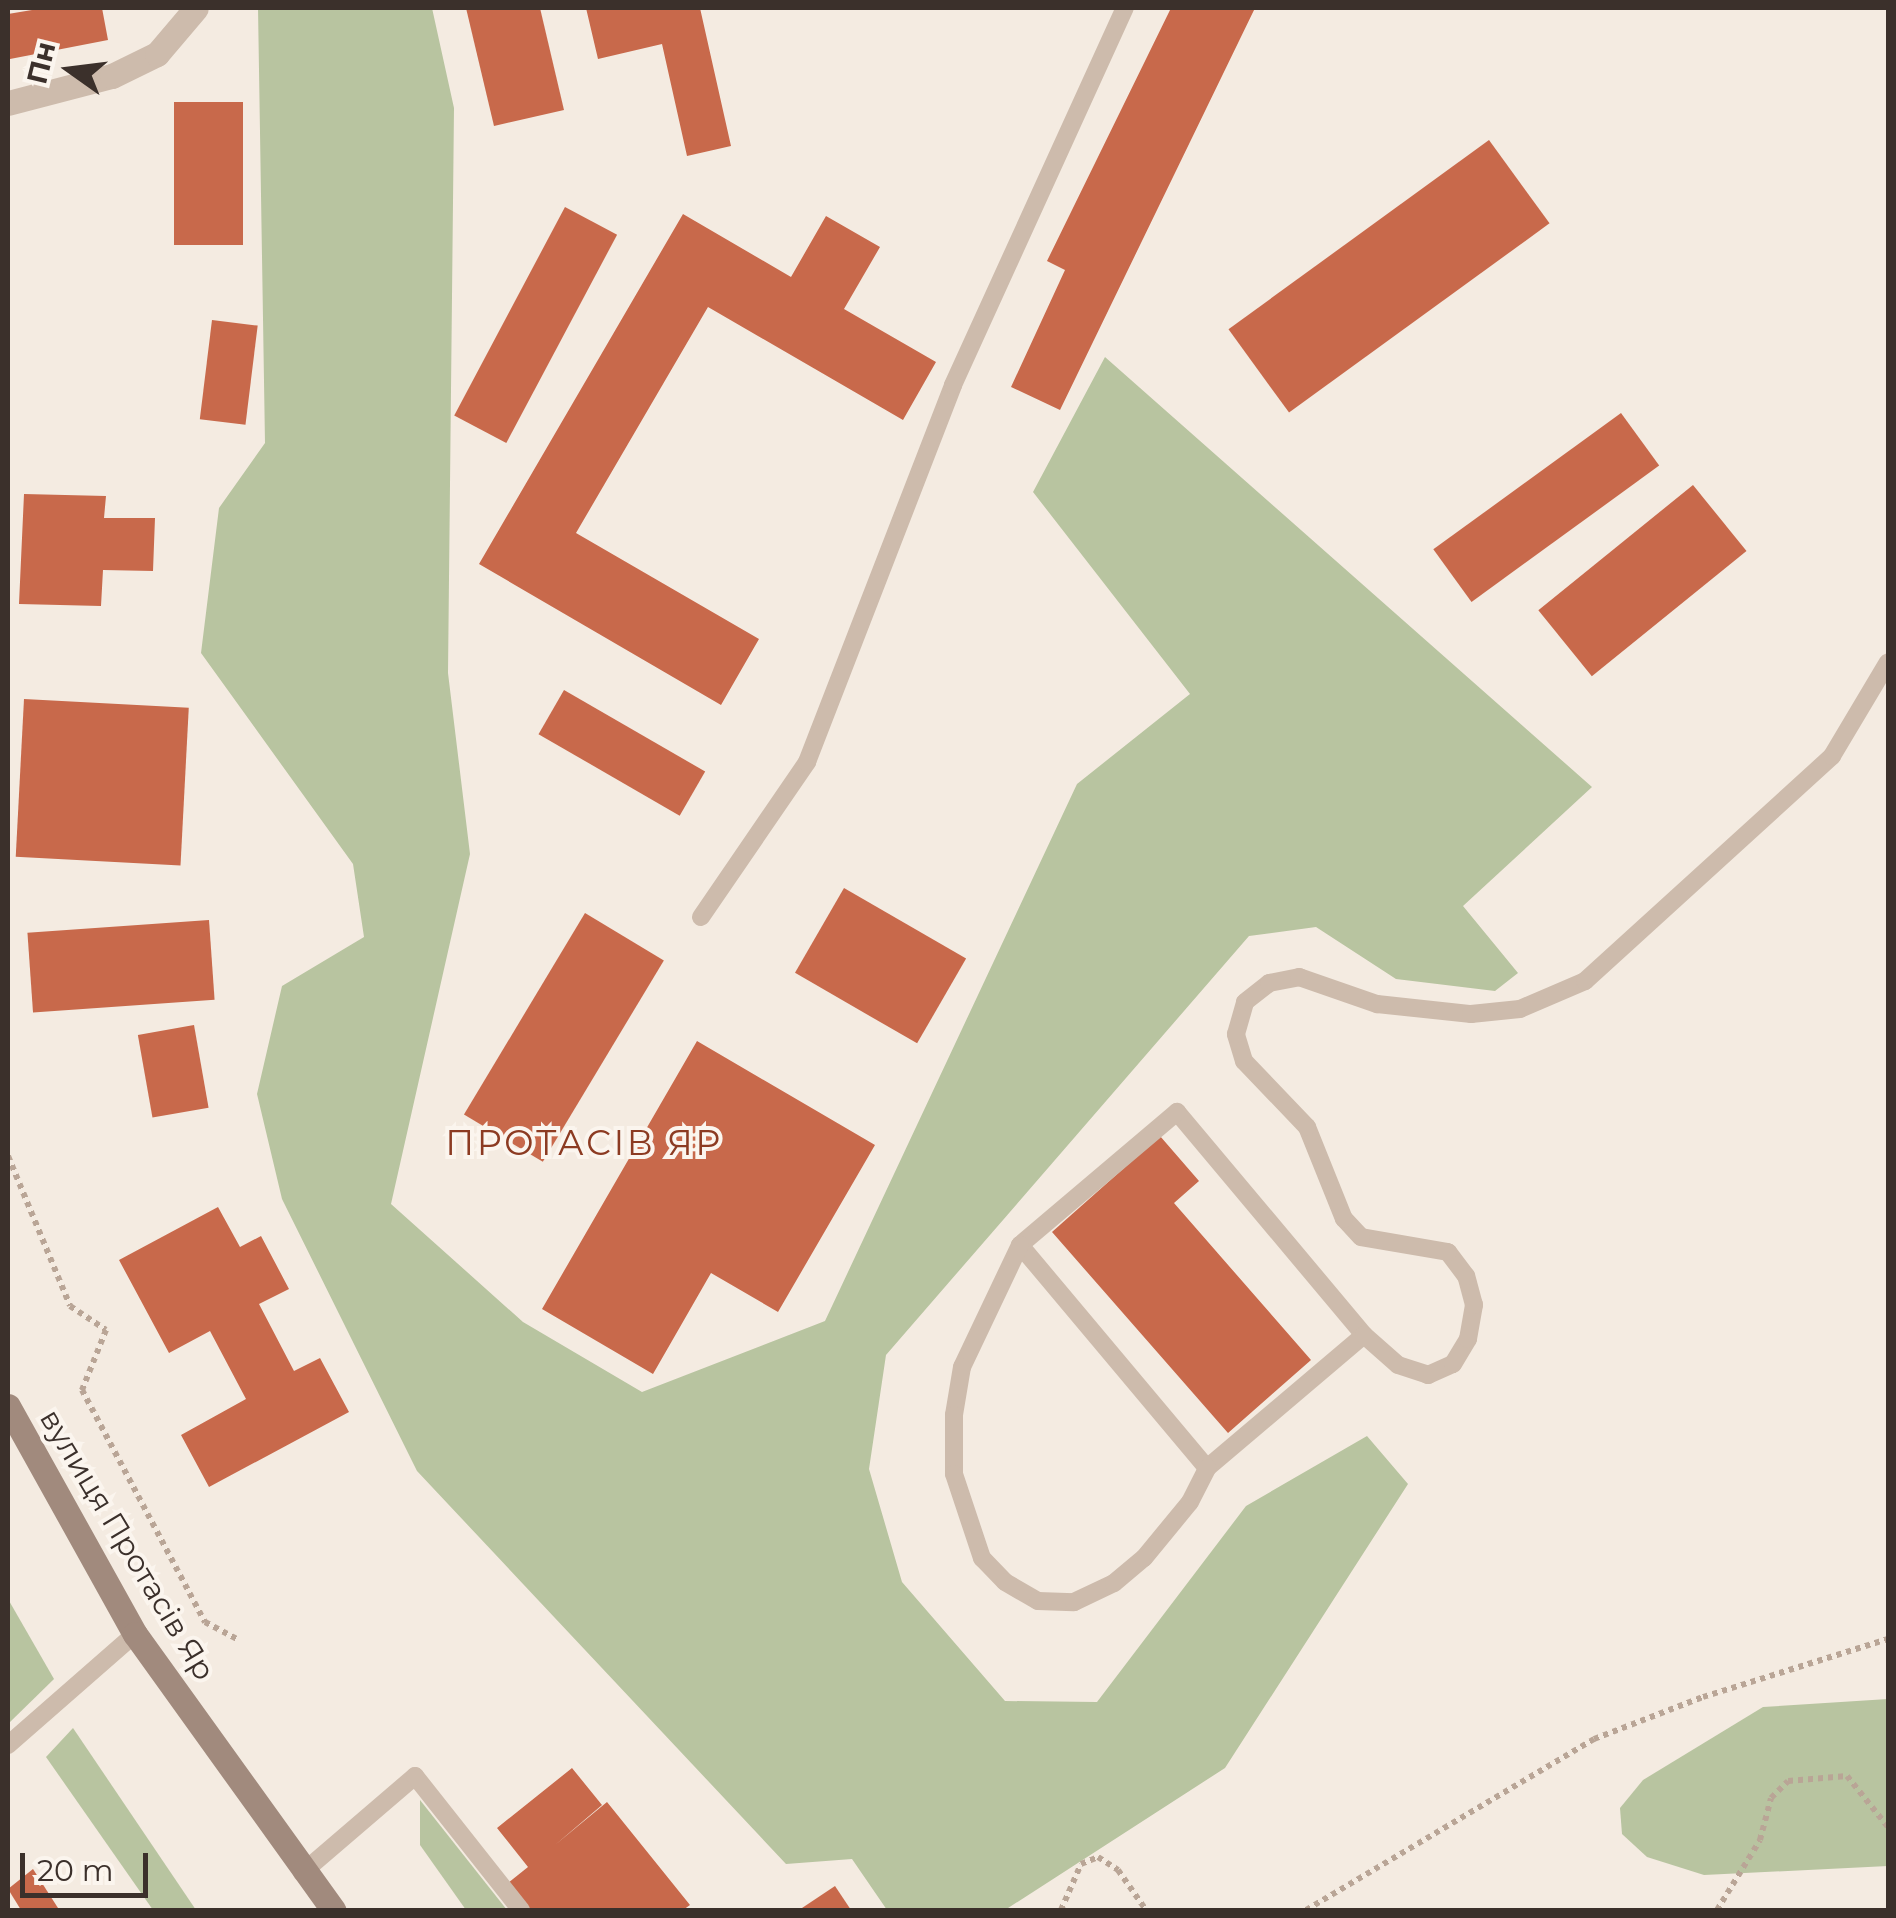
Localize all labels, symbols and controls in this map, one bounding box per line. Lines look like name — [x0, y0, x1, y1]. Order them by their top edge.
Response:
north arrow — [20, 20, 120, 120]
text: Пн — [19, 38, 62, 87]
district label: ПРОТАСІВ ЯР — [445, 1122, 723, 1164]
street label: вулиця Протасів Яр — [32, 1403, 222, 1687]
scale bar — [25, 1833, 152, 1895]
text: 20 m — [37, 1852, 114, 1889]

